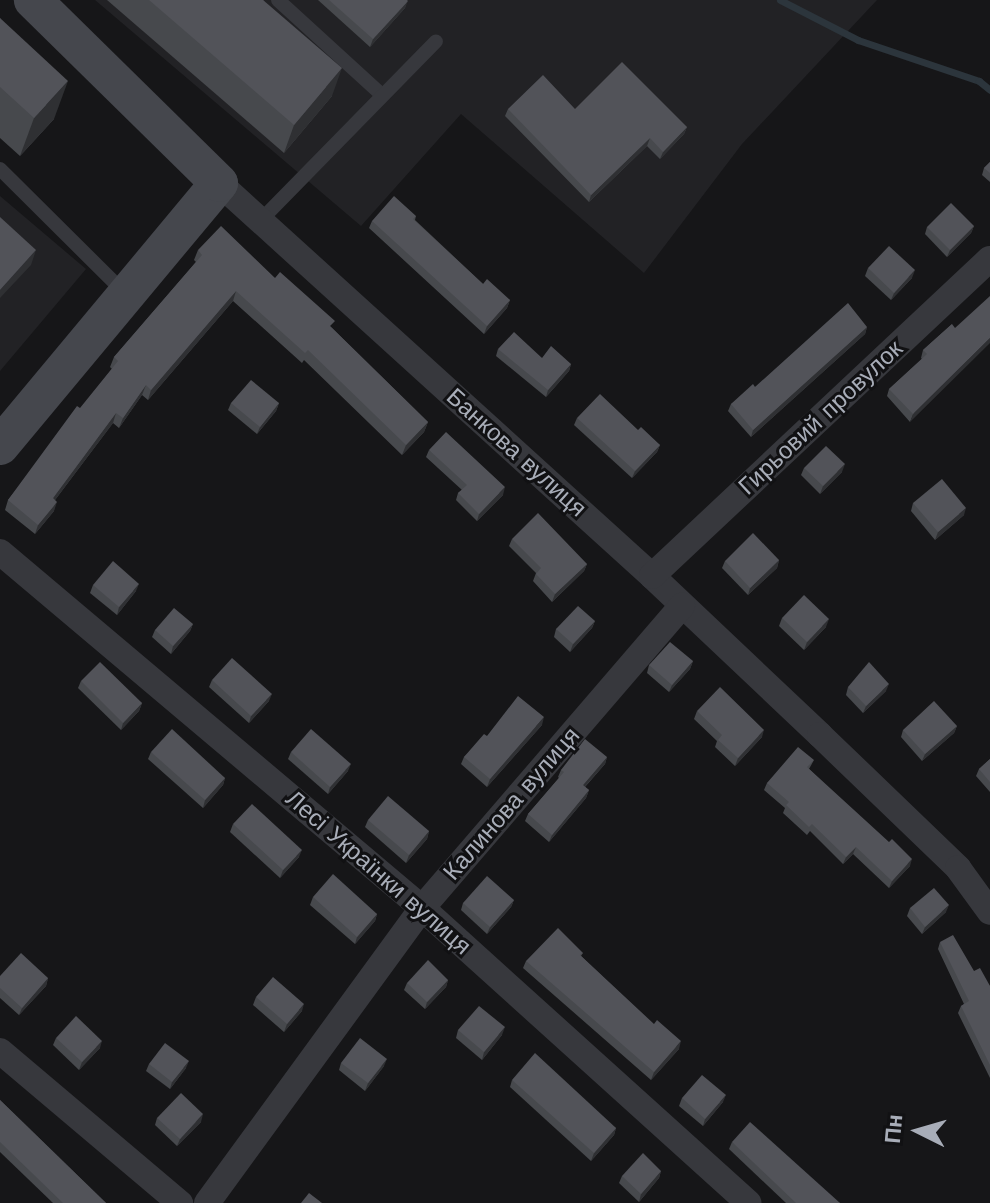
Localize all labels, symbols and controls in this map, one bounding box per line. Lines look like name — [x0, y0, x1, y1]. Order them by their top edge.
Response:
street label: Гирьовий провулок — [733, 335, 909, 501]
street label: Банкова вулиця — [440, 383, 592, 523]
street label: Калинова вулиця — [438, 722, 586, 886]
street label: Лесі Українки вулиця — [280, 785, 476, 961]
north arrow — [878, 1091, 958, 1171]
text: Пн — [880, 1113, 907, 1144]

